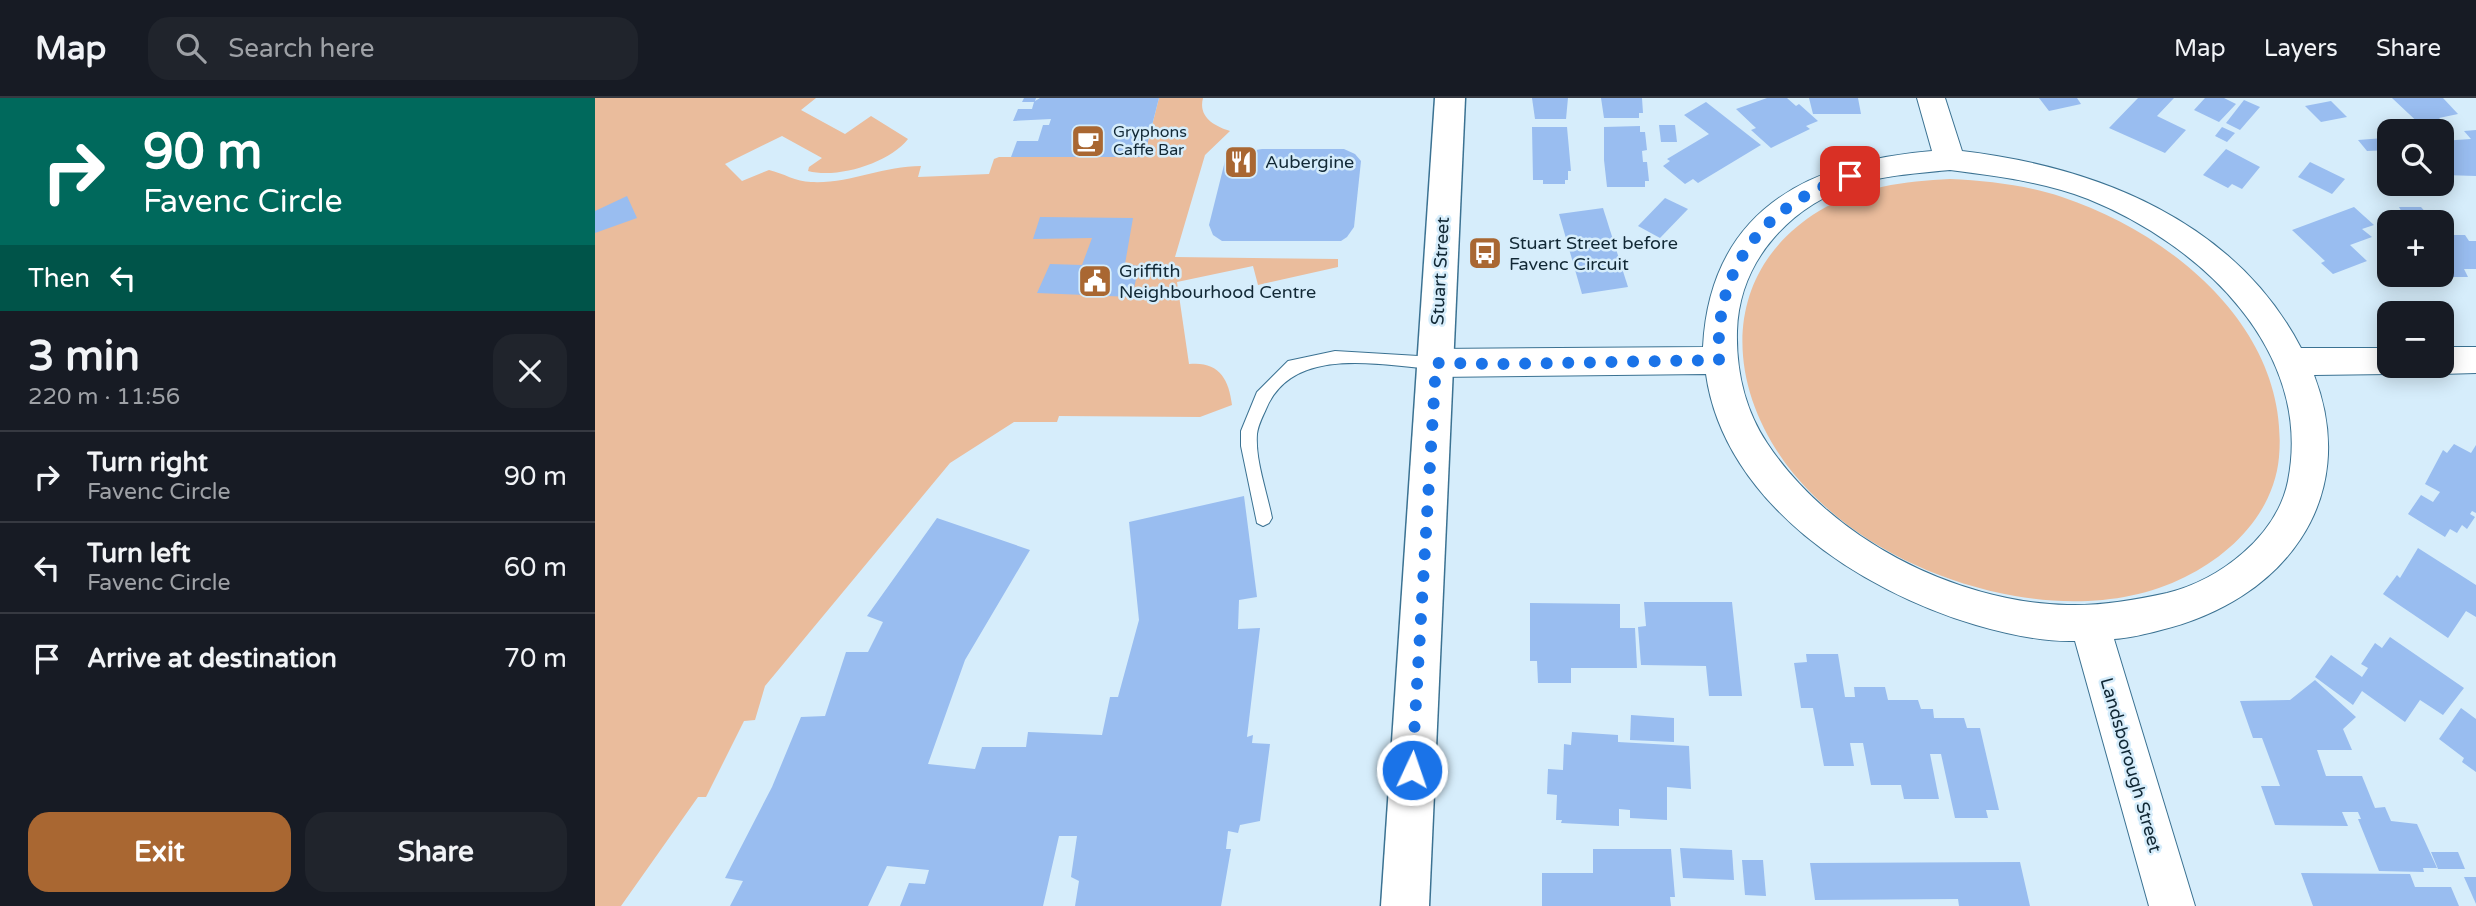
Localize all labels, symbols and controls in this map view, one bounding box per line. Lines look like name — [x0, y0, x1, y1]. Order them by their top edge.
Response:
search box — [148, 17, 638, 80]
text: Map — [35, 29, 106, 68]
icon: search — [172, 29, 210, 67]
text: Search here — [228, 33, 374, 64]
text: Map — [2174, 34, 2226, 63]
text: Layers — [2264, 34, 2338, 63]
text: Share — [2376, 34, 2441, 63]
map controls — [2377, 119, 2454, 378]
button: search — [2377, 119, 2454, 196]
cafe icon: Gryphons Caffe Bar — [1069, 122, 1107, 160]
place label: Gryphons Caffe Bar — [1113, 122, 1187, 160]
text: 90 m — [143, 123, 262, 182]
icon: right — [28, 126, 119, 217]
restaurant icon: Aubergine — [1222, 143, 1260, 181]
pin — [1820, 146, 1880, 206]
place label: Aubergine — [1265, 151, 1354, 173]
icon: arrive — [1831, 157, 1869, 195]
text: Favenc Circle — [143, 183, 343, 221]
button: + — [2377, 210, 2454, 287]
street label: Stuart Street — [1426, 216, 1454, 326]
place label: Stuart Street before Favenc Circuit — [1509, 232, 1678, 275]
bus stop icon: Stuart Street before Favenc Circuit — [1466, 234, 1504, 272]
icon: left — [104, 259, 142, 297]
place label: Griffith Neighbourhood Centre — [1119, 260, 1316, 303]
public building icon: Griffith Neighbourhood Centre — [1076, 262, 1114, 300]
text: Then — [28, 263, 90, 294]
button: − — [2377, 301, 2454, 378]
text: 3 min — [28, 331, 140, 382]
button: close — [493, 334, 567, 408]
text: 220 m · 11:56 — [28, 383, 180, 411]
text: Turn right — [87, 447, 208, 478]
icon: right — [28, 458, 66, 496]
text: 90 m — [504, 461, 567, 492]
text: Favenc Circle — [87, 478, 230, 506]
text: Turn left — [87, 538, 190, 569]
icon: left — [28, 549, 66, 587]
text: 60 m — [504, 552, 567, 583]
text: Favenc Circle — [87, 569, 230, 597]
icon: arrive — [28, 640, 66, 678]
text: Arrive at destination — [87, 643, 337, 674]
text: 70 m — [504, 643, 567, 674]
street label: Landsborough Street — [2096, 675, 2167, 855]
position arrow — [1375, 733, 1449, 807]
button: Exit — [28, 812, 291, 892]
button: Share — [305, 812, 567, 892]

